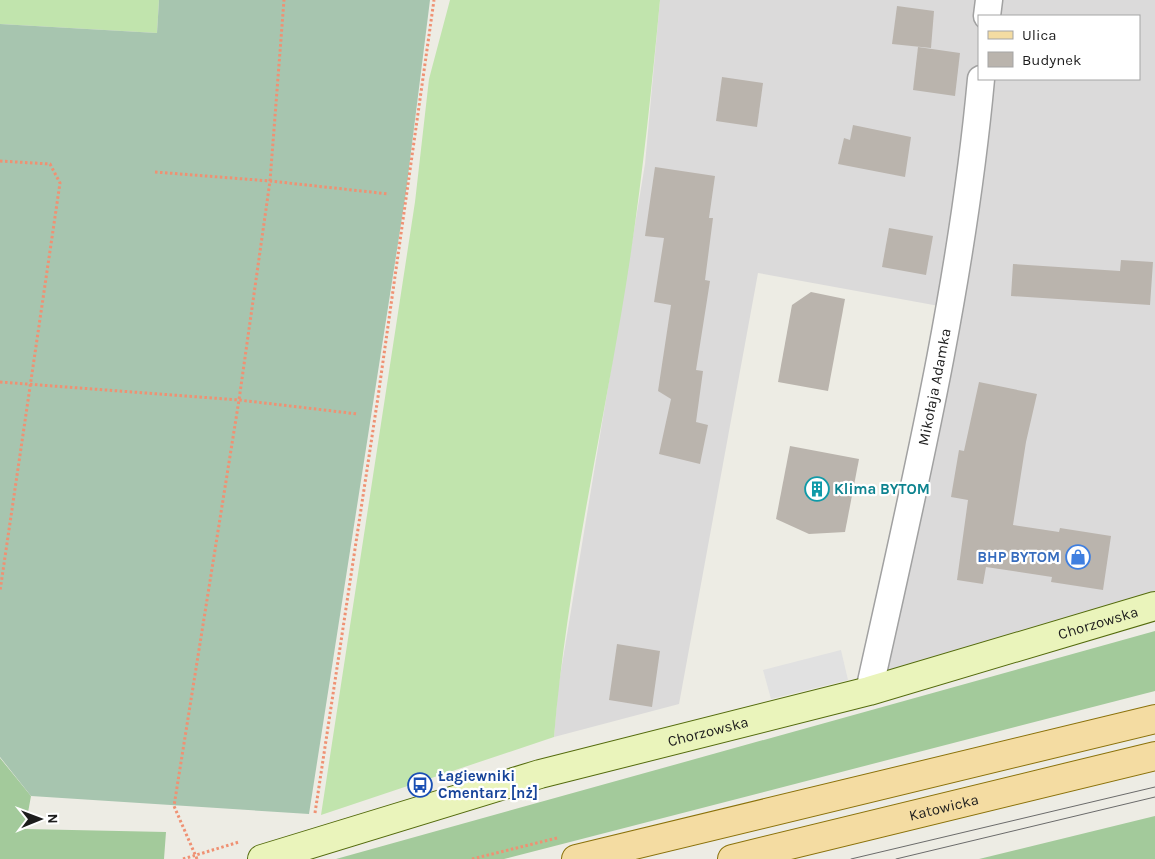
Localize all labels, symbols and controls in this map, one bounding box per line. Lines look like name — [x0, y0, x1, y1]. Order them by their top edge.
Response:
legend — [978, 15, 1140, 80]
text: Ulica — [1022, 26, 1056, 44]
text: Budynek — [1022, 51, 1081, 69]
street label: Mikołaja Adamka — [914, 327, 955, 447]
building icon: Klima BYTOM — [804, 476, 830, 502]
place label: Klima BYTOM — [834, 480, 930, 498]
shop icon: BHP BYTOM — [1065, 544, 1091, 570]
place label: BHP BYTOM — [977, 548, 1060, 566]
street label: Chorzowska — [1056, 603, 1140, 643]
street label: Chorzowska — [666, 713, 750, 750]
place label: Łagiewniki Cmentarz [nż] — [438, 767, 538, 802]
bus stop icon: Łagiewniki Cmentarz [nż] — [407, 772, 433, 798]
street label: Katowicka — [907, 790, 980, 825]
north arrow — [15, 794, 65, 844]
text: N — [44, 814, 61, 824]

